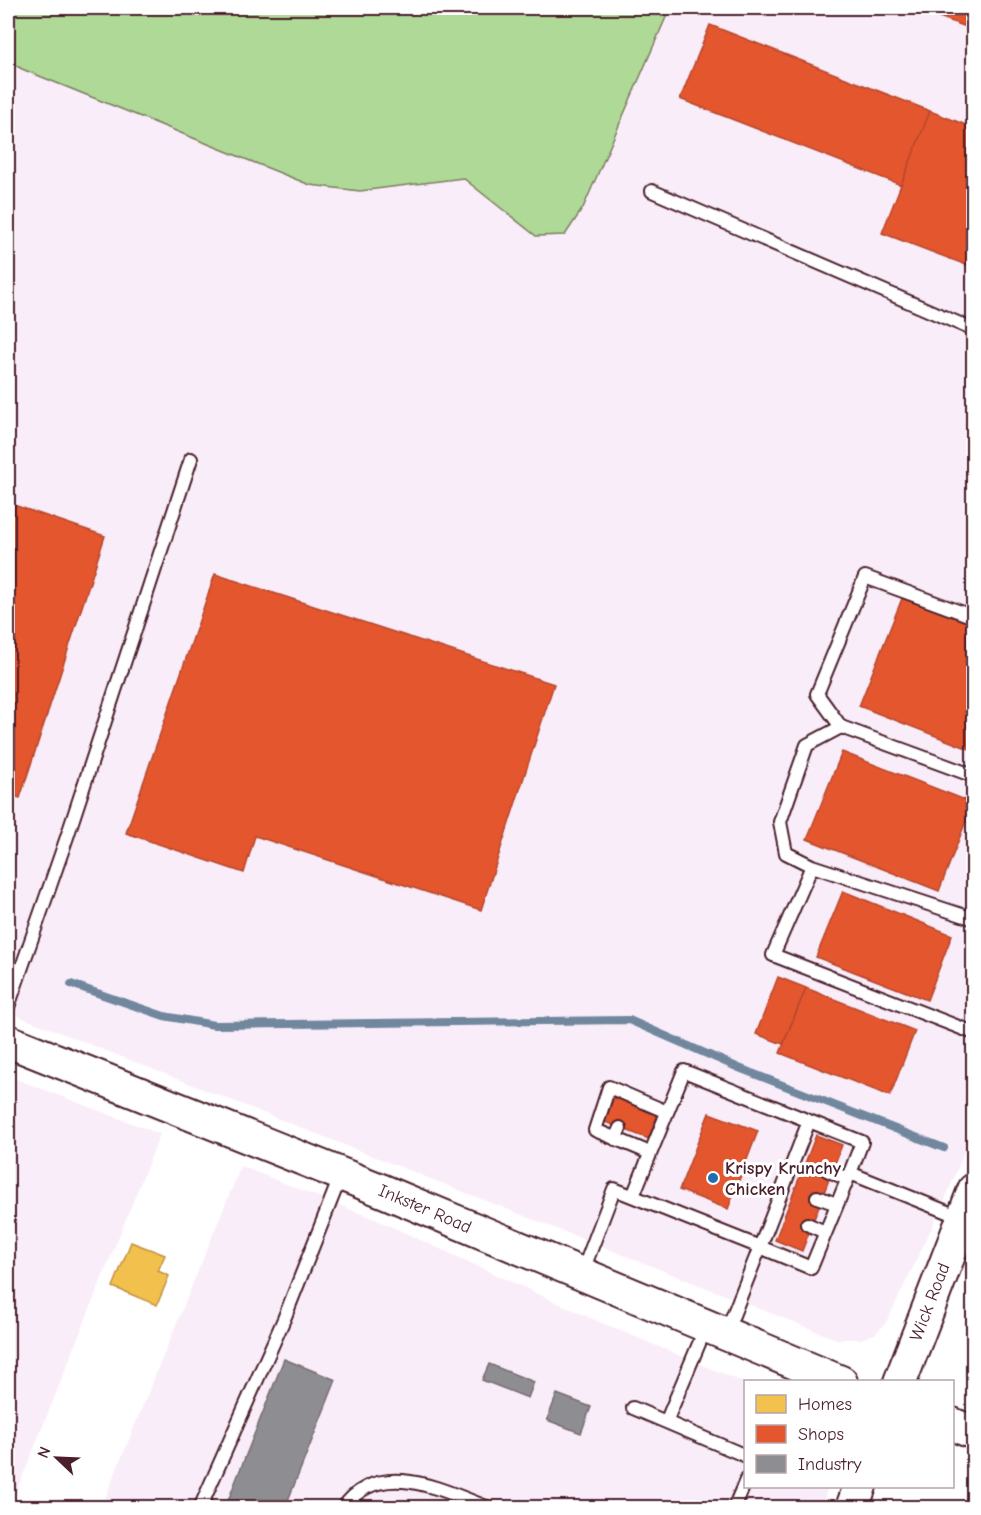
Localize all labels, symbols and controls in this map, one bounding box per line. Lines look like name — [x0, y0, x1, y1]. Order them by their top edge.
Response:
place label: Krispy Krunchy Chicken — [725, 1158, 842, 1200]
marker: Krispy Krunchy Chicken — [706, 1171, 720, 1185]
street label: Inkster Road — [375, 1180, 475, 1238]
street label: Wick Road — [906, 1260, 954, 1344]
legend — [744, 1380, 954, 1488]
text: Homes — [798, 1394, 852, 1415]
text: Shops — [798, 1424, 844, 1445]
north arrow — [27, 1428, 87, 1488]
text: N — [34, 1444, 54, 1461]
text: Industry — [798, 1454, 863, 1475]

